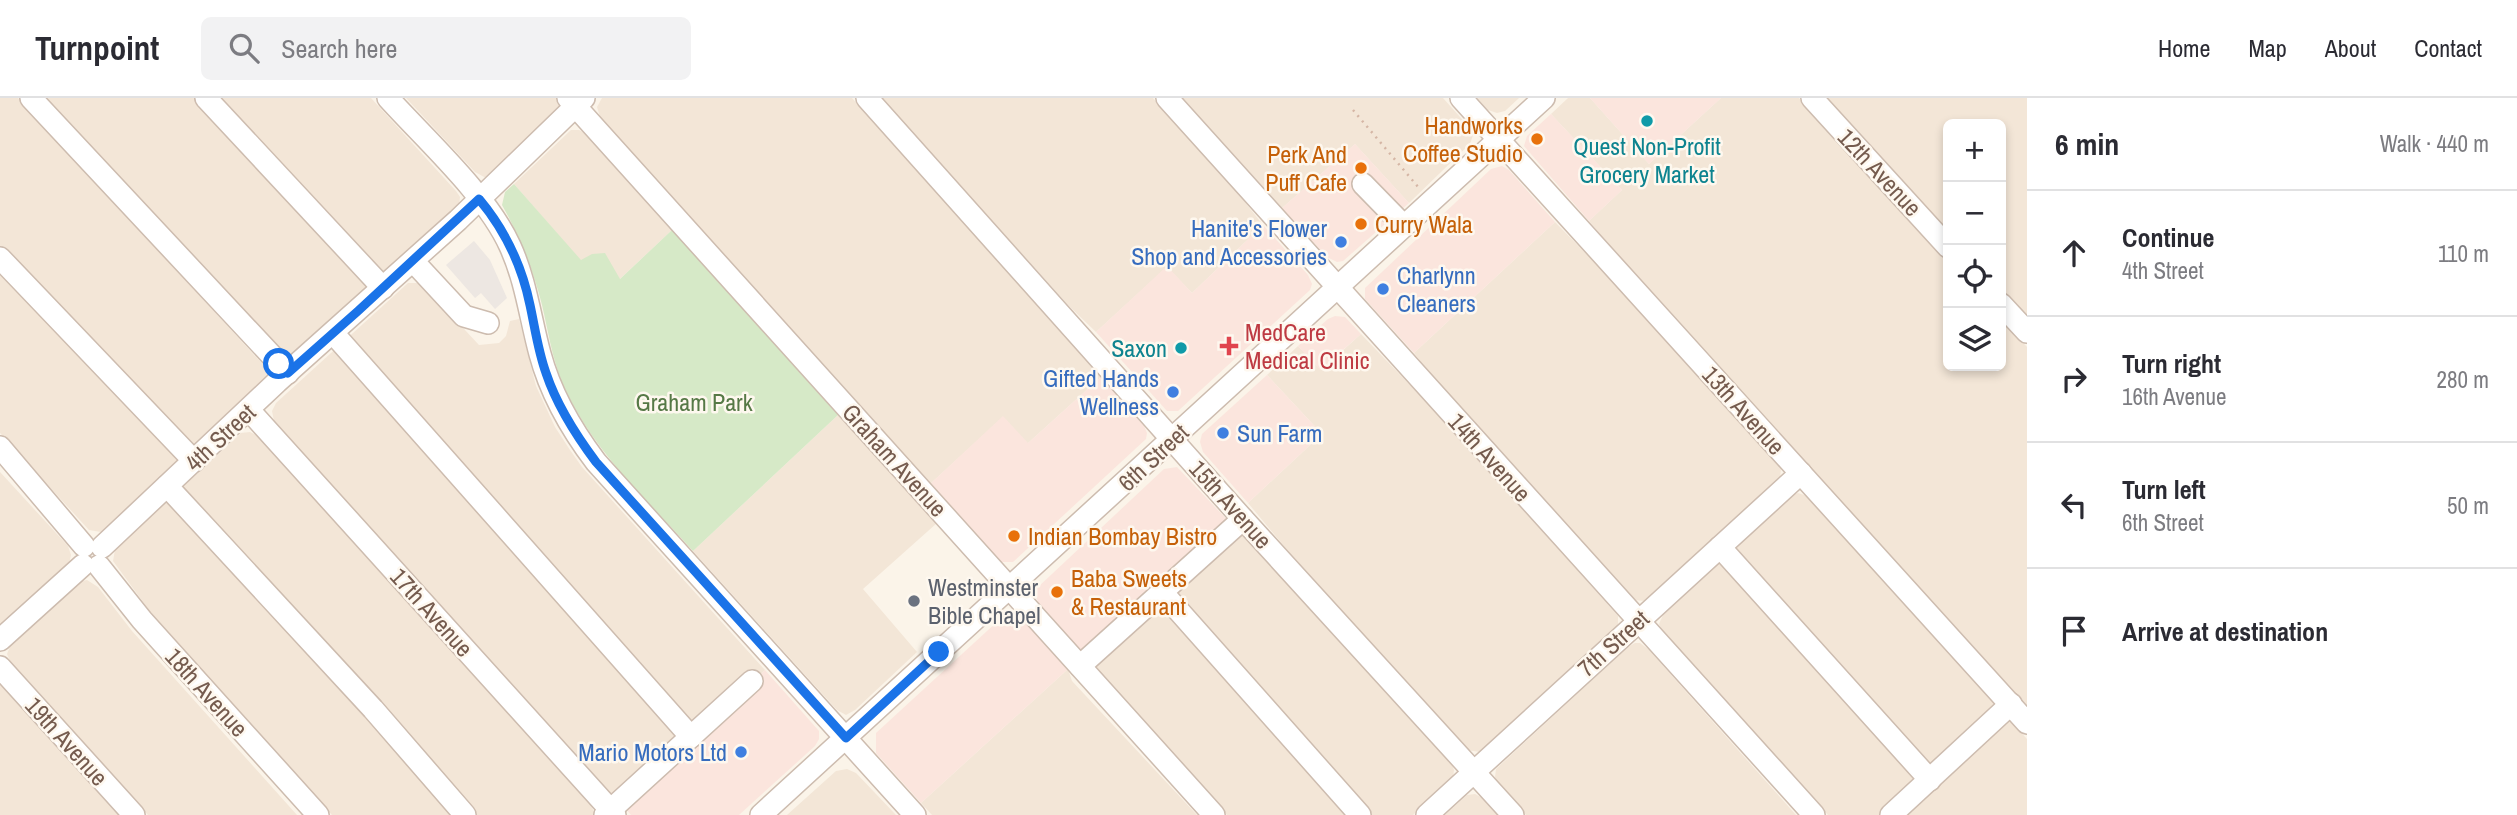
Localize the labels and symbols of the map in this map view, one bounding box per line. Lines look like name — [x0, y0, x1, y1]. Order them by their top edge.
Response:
place label: Handworks Coffee Studio — [1403, 109, 1523, 169]
marker: Quest Non-Profit Grocery Market — [1639, 113, 1655, 129]
street label: 12th Avenue — [1831, 121, 1929, 223]
place label: Quest Non-Profit Grocery Market — [1573, 130, 1721, 190]
marker: Handworks Coffee Studio — [1529, 131, 1545, 147]
place label: Perk And Puff Cafe — [1265, 138, 1347, 198]
marker: Perk And Puff Cafe — [1353, 160, 1369, 176]
place label: Curry Wala — [1375, 208, 1473, 240]
place label: Hanite's Flower Shop and Accessories — [1131, 212, 1327, 272]
marker: Curry Wala — [1353, 216, 1369, 232]
marker: Hanite's Flower Shop and Accessories — [1333, 234, 1349, 250]
place label: Charlynn Cleaners — [1397, 259, 1476, 319]
marker: Charlynn Cleaners — [1375, 281, 1391, 297]
place label: MedCare Medical Clinic — [1245, 316, 1370, 376]
place label: Saxon — [1111, 332, 1167, 364]
marker: MedCare Medical Clinic — [1219, 336, 1239, 356]
marker: Saxon — [1173, 340, 1189, 356]
route start — [263, 348, 294, 379]
street label: 13th Avenue — [1696, 359, 1792, 461]
place label: Gifted Hands Wellness — [1043, 362, 1159, 422]
marker: Gifted Hands Wellness — [1165, 384, 1181, 400]
park label: Graham Park — [635, 386, 753, 418]
street label: 4th Street — [178, 396, 263, 478]
street label: Graham Avenue — [836, 397, 954, 523]
street label: 14th Avenue — [1442, 406, 1538, 508]
street label: 6th Street — [1111, 416, 1196, 498]
place label: Sun Farm — [1237, 417, 1322, 449]
marker: Sun Farm — [1215, 425, 1231, 441]
street label: 15th Avenue — [1183, 453, 1279, 555]
place label: Indian Bombay Bistro — [1028, 520, 1217, 552]
marker: Indian Bombay Bistro — [1006, 528, 1022, 544]
street label: 17th Avenue — [384, 561, 480, 663]
place label: Baba Sweets & Restaurant — [1071, 562, 1187, 622]
place label: Westminster Bible Chapel — [928, 571, 1041, 631]
marker: Baba Sweets & Restaurant — [1049, 584, 1065, 600]
marker: Westminster Bible Chapel — [906, 593, 922, 609]
street label: 7th Street — [1571, 602, 1656, 683]
route end — [923, 636, 954, 667]
street label: 18th Avenue — [159, 641, 255, 743]
street label: 19th Avenue — [19, 690, 115, 792]
place label: Mario Motors Ltd — [578, 736, 727, 768]
marker: Mario Motors Ltd — [733, 744, 749, 760]

